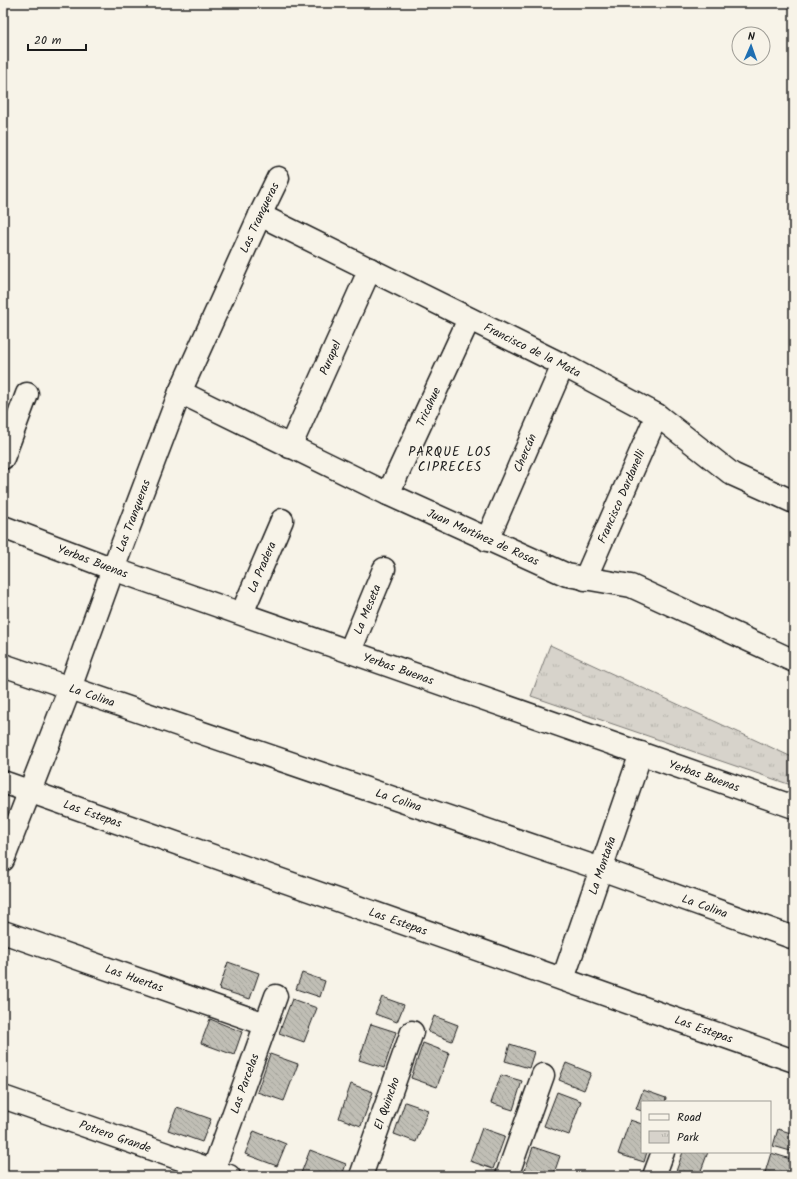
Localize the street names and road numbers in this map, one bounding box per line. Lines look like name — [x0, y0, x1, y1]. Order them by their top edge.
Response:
street label: Las Tranqueras — [235, 179, 285, 256]
street label: Francisco de la Mata — [480, 318, 584, 383]
street label: Purapel — [315, 337, 347, 378]
street label: Tricahue — [411, 384, 446, 430]
street label: Chercán — [509, 431, 542, 475]
street label: Francisco Dardanelli — [593, 446, 651, 547]
street label: Las Tranqueras — [111, 477, 156, 555]
street label: Juan Martínez de Rosas — [424, 504, 542, 571]
street label: La Pradera — [243, 538, 282, 596]
street label: Yerbas Buenas — [54, 540, 130, 584]
street label: La Meseta — [349, 581, 387, 638]
street label: Yerbas Buenas — [360, 648, 436, 690]
street label: La Colina — [66, 679, 118, 713]
street label: Yerbas Buenas — [666, 755, 742, 797]
street label: La Colina — [373, 784, 424, 817]
street label: Las Estepas — [61, 795, 124, 833]
street label: La Montaña — [584, 834, 622, 897]
street label: La Colina — [679, 890, 730, 924]
street label: Las Estepas — [366, 903, 430, 941]
street label: Las Huertas — [102, 959, 166, 998]
street label: Las Estepas — [672, 1011, 735, 1049]
street label: Las Parcelas — [225, 1051, 265, 1116]
street label: El Quincho — [369, 1075, 405, 1133]
street label: Potrero Grande — [77, 1115, 154, 1158]

